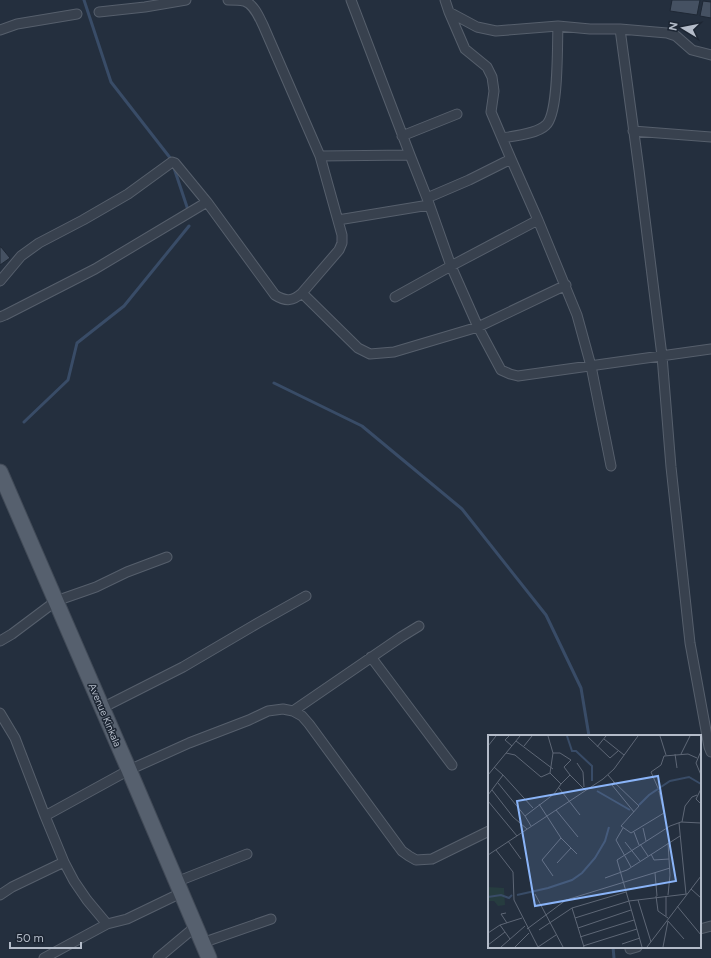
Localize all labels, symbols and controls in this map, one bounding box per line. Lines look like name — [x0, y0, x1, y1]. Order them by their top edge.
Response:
north arrow — [663, 8, 703, 48]
text: N — [667, 21, 681, 32]
street label: Avenue Kinkala — [86, 681, 124, 749]
inset map — [488, 735, 701, 948]
scale bar — [10, 924, 81, 950]
text: 50 m — [16, 931, 44, 945]

